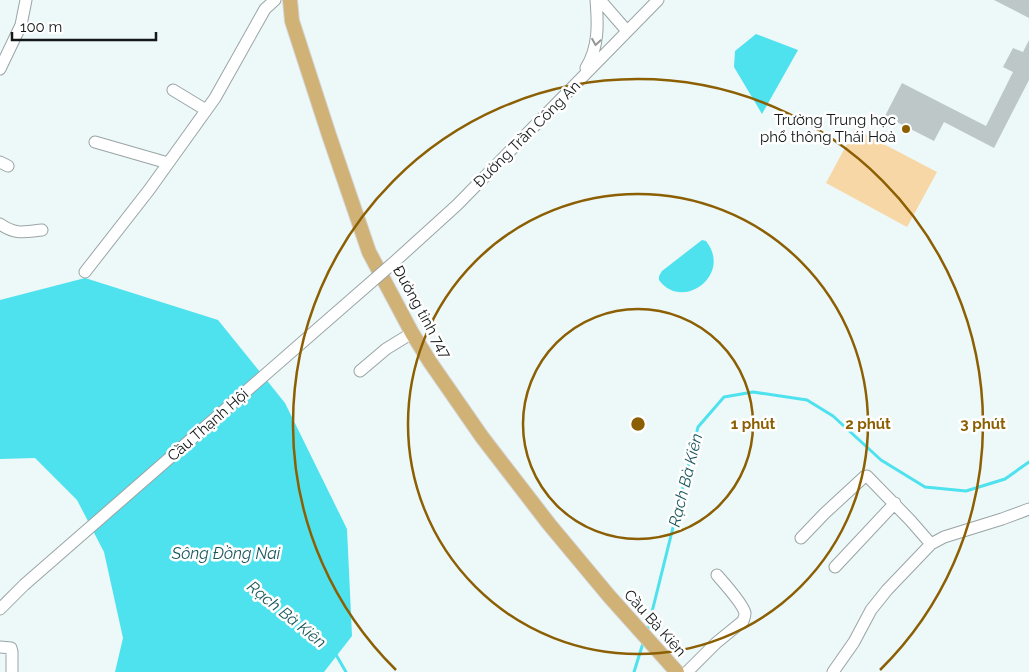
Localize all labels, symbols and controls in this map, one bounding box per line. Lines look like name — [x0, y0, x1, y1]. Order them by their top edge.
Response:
scale bar — [12, 10, 156, 42]
text: 100 m — [20, 18, 62, 36]
one-way arrow — [591, 37, 601, 46]
street label: Đường Trần Công An — [470, 77, 584, 191]
place label: Trường Trung học phổ thông Thái Hoà — [760, 111, 896, 146]
marker: Trường Trung học phổ thông Thái Hoà — [900, 123, 912, 135]
street label: Đường tỉnh 747 — [389, 262, 455, 362]
street label: Cầu Thạnh Hội — [164, 385, 252, 465]
centre of rings — [629, 415, 647, 433]
text: 1 phút — [731, 415, 776, 433]
text: 2 phút — [845, 415, 891, 433]
text: 3 phút — [960, 415, 1006, 433]
water label: Rạch Bà Kiên — [665, 431, 706, 529]
water label: Sông Đồng Nai — [171, 544, 281, 563]
water label: Rạch Bà Kiên — [244, 577, 330, 652]
street label: Cầu Bà Kiên — [620, 586, 690, 660]

